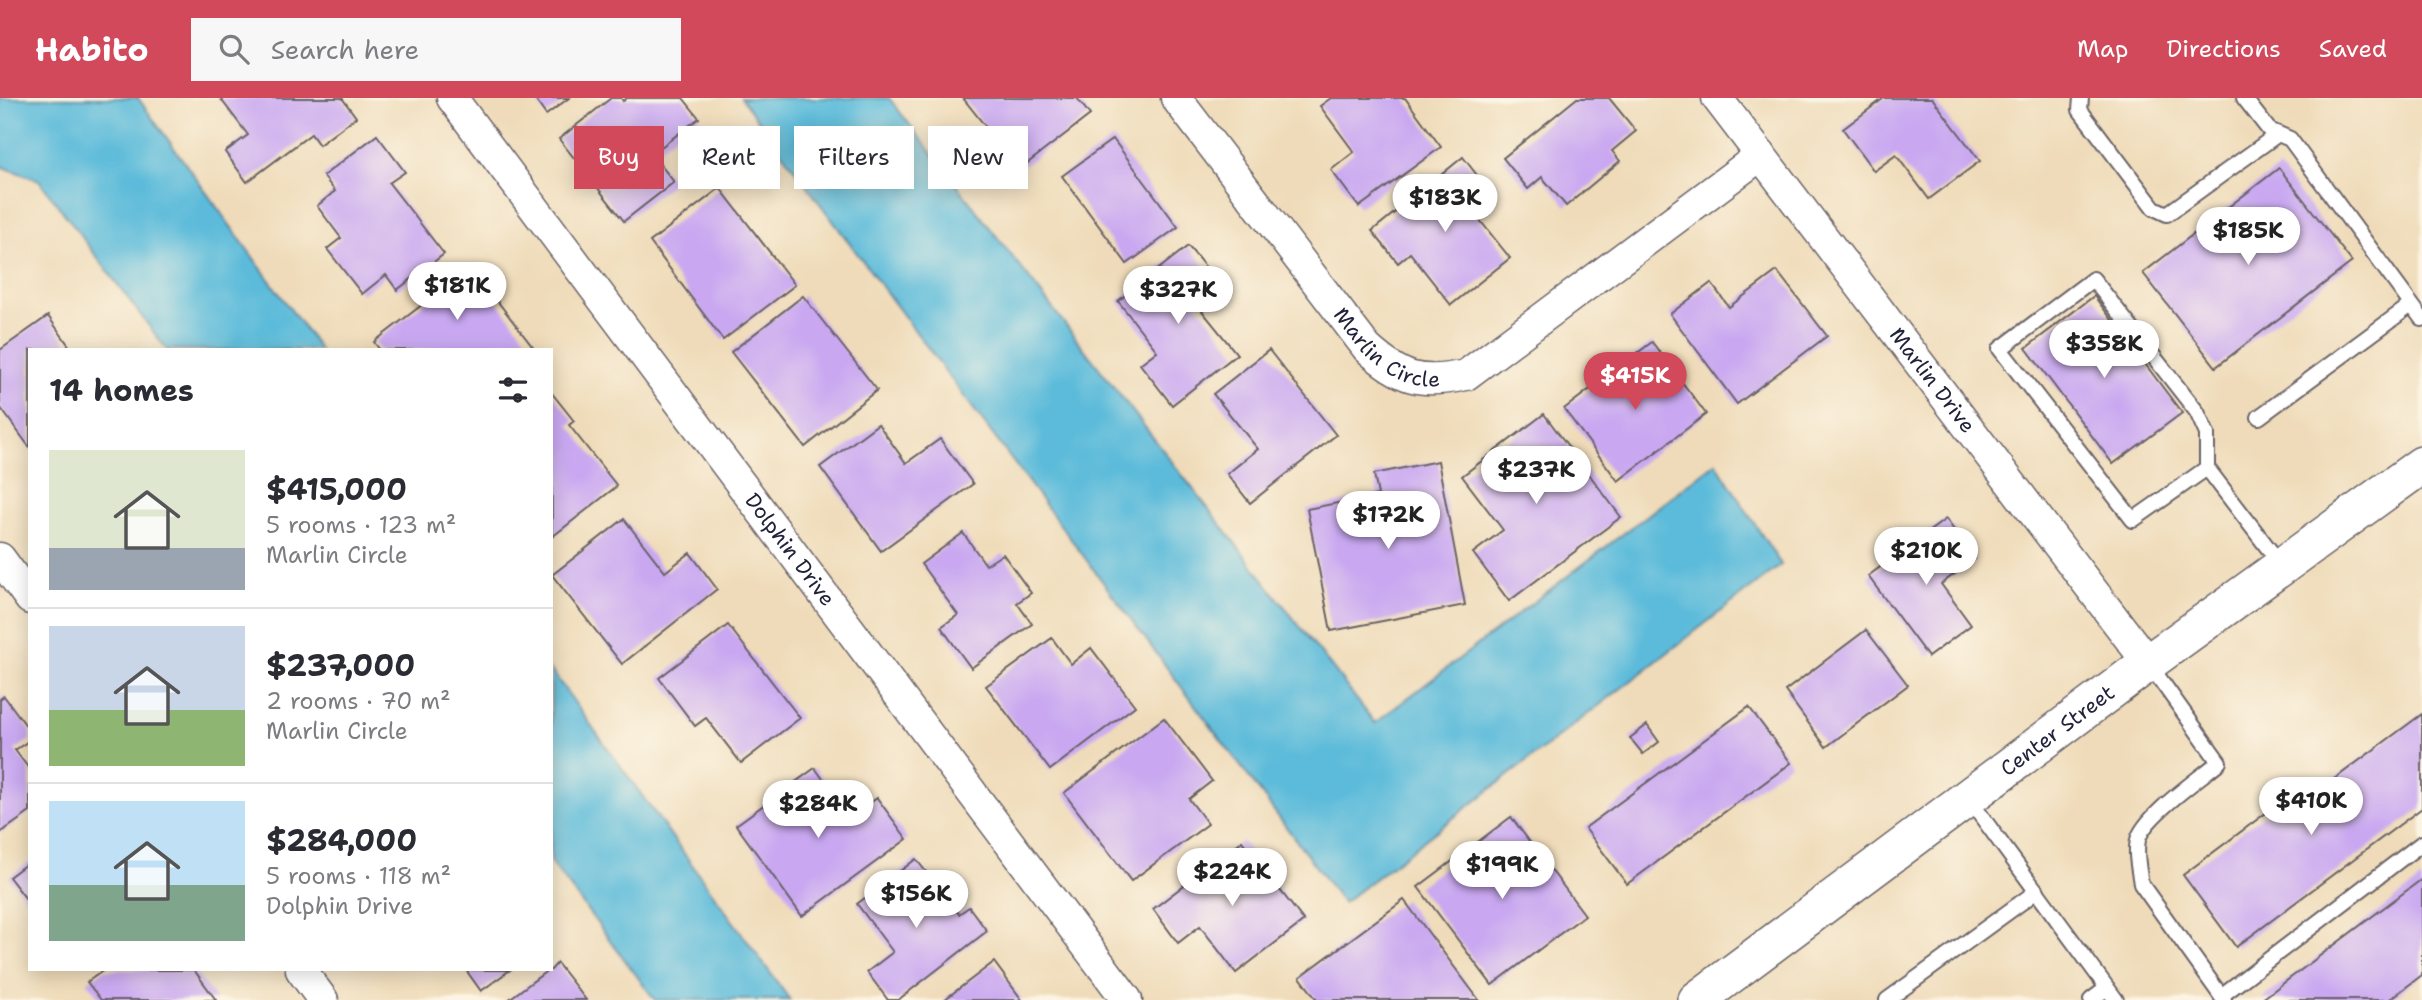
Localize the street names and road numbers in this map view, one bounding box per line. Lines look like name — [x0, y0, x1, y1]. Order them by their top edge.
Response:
street label: Marlin Circle — [1327, 302, 1440, 394]
street label: Marlin Drive — [1883, 322, 1982, 439]
street label: Dolphin Drive — [738, 487, 841, 612]
street label: Center Street — [1995, 679, 2120, 782]

